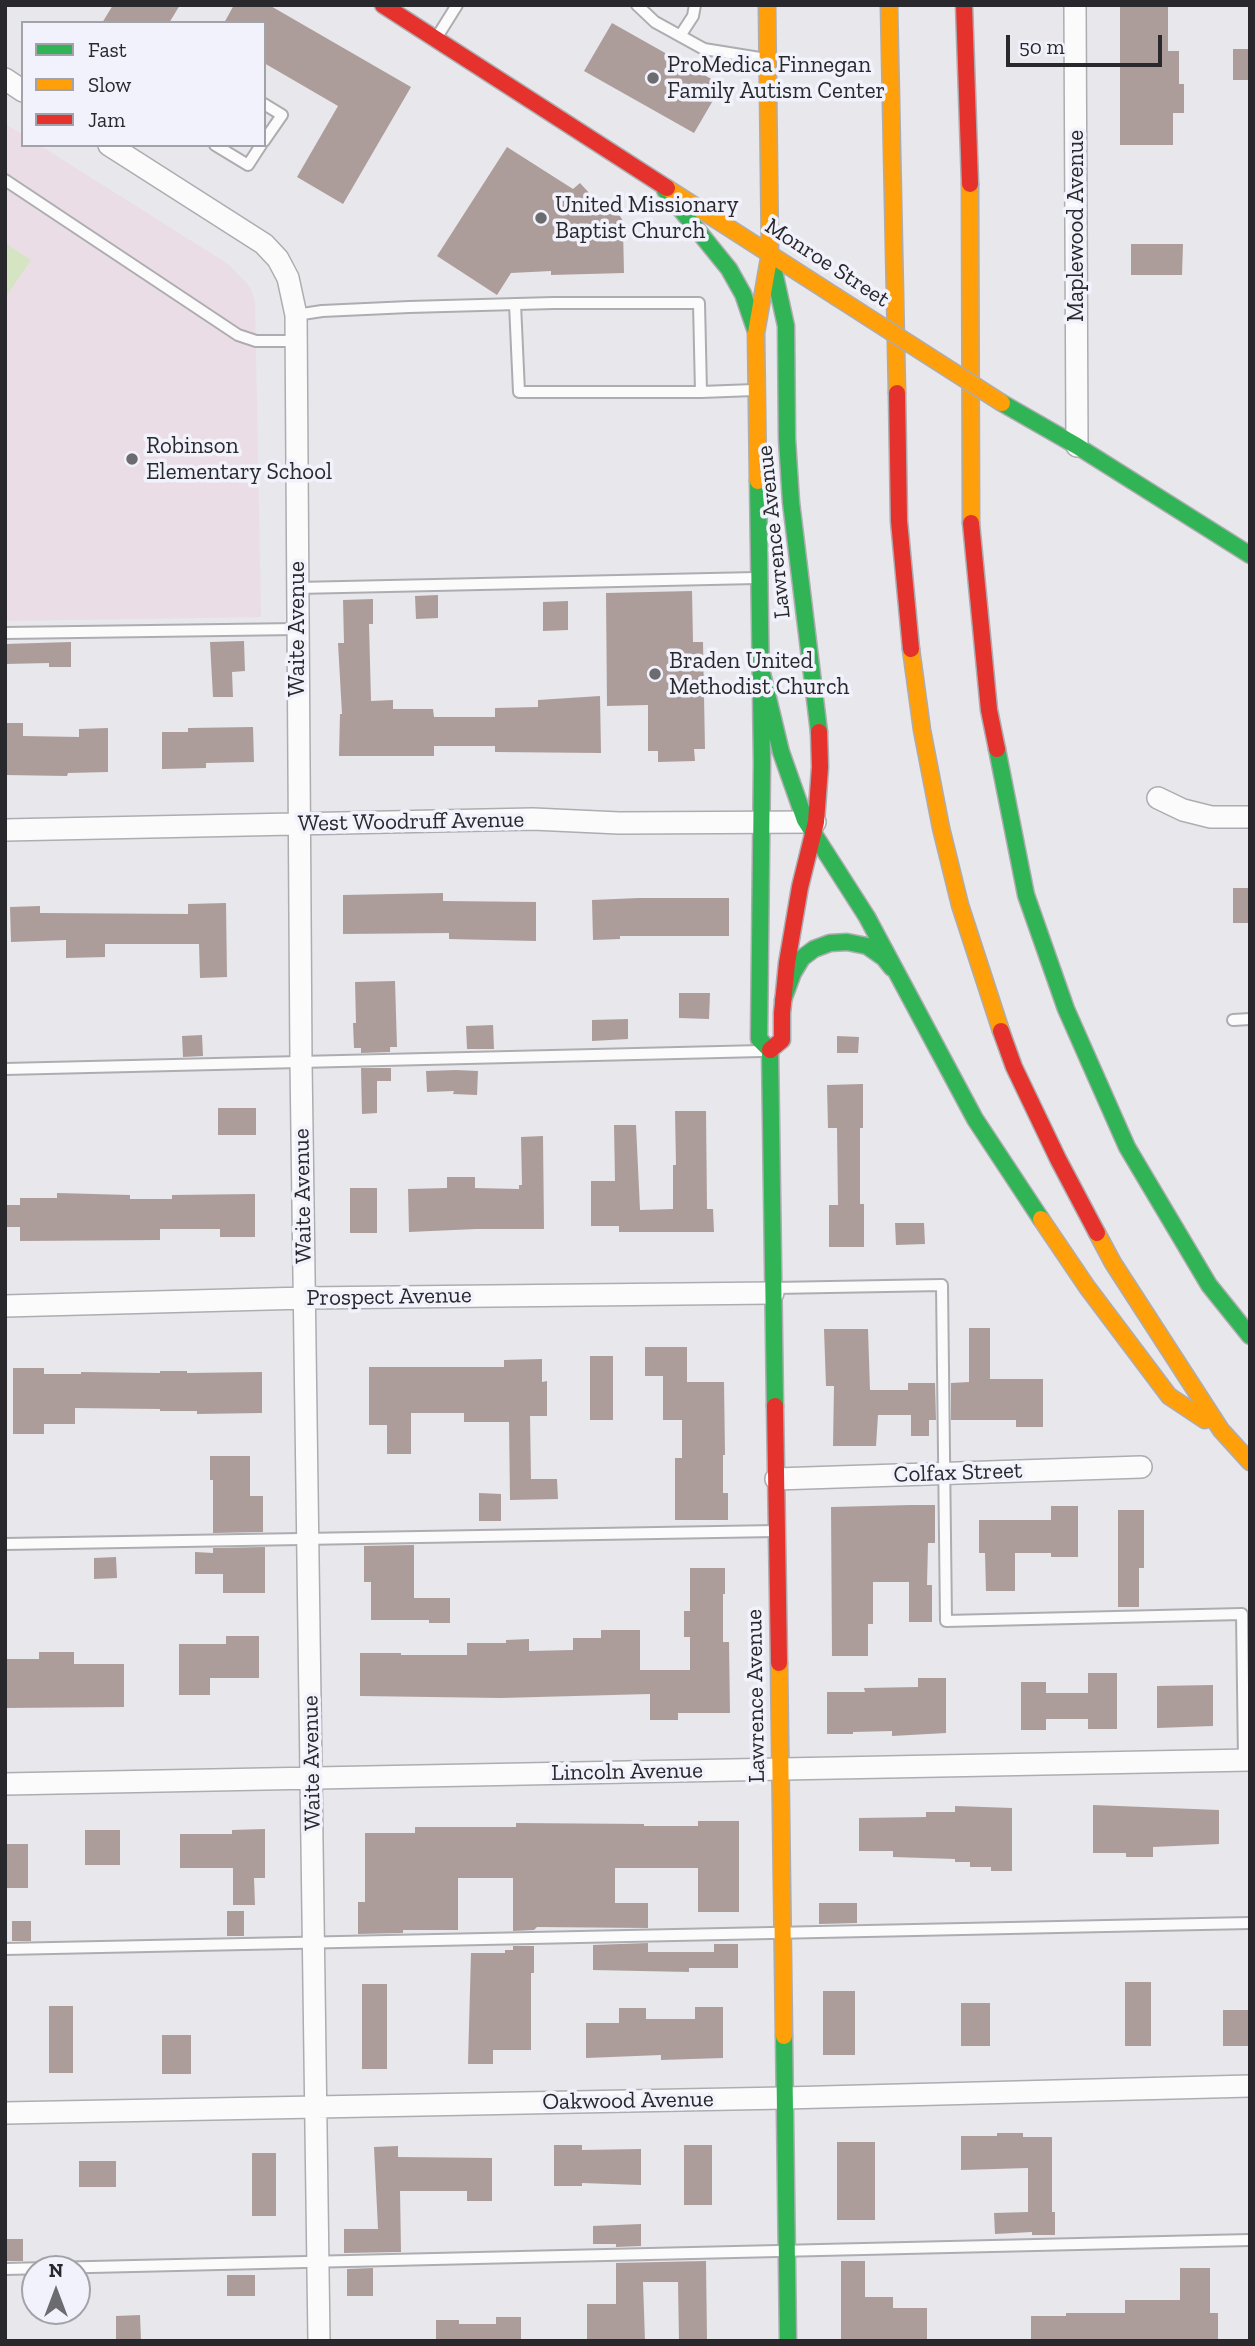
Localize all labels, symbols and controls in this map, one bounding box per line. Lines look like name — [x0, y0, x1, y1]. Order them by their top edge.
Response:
legend — [21, 21, 266, 147]
scale bar — [1010, 21, 1166, 65]
text: 50 m — [1019, 34, 1065, 59]
text: Fast — [88, 37, 127, 62]
place label: ProMedica Finnegan Family Autism Center — [667, 51, 885, 105]
marker: ProMedica Finnegan Family Autism Center — [645, 70, 661, 86]
text: Slow — [88, 72, 131, 97]
text: Jam — [88, 107, 125, 132]
street label: Maplewood Avenue — [1062, 130, 1090, 322]
place label: United Missionary Baptist Church — [555, 191, 739, 245]
marker: United Missionary Baptist Church — [533, 210, 549, 226]
street label: Monroe Street — [760, 213, 894, 313]
place label: Robinson Elementary School — [146, 432, 332, 486]
street label: Lawrence Avenue — [751, 444, 797, 620]
marker: Robinson Elementary School — [124, 451, 140, 467]
street label: Waite Avenue — [283, 561, 311, 697]
place label: Braden United Methodist Church — [669, 647, 849, 701]
marker: Braden United Methodist Church — [647, 666, 663, 682]
street label: West Woodruff Avenue — [298, 806, 524, 838]
street label: Waite Avenue — [288, 1128, 318, 1264]
street label: Prospect Avenue — [306, 1282, 472, 1312]
street label: Colfax Street — [893, 1457, 1023, 1489]
street label: Lawrence Avenue — [741, 1609, 771, 1783]
street label: Waite Avenue — [297, 1695, 327, 1831]
street label: Lincoln Avenue — [551, 1757, 703, 1787]
street label: Oakwood Avenue — [542, 2086, 714, 2116]
north arrow — [21, 2255, 91, 2325]
text: N — [49, 2259, 63, 2282]

